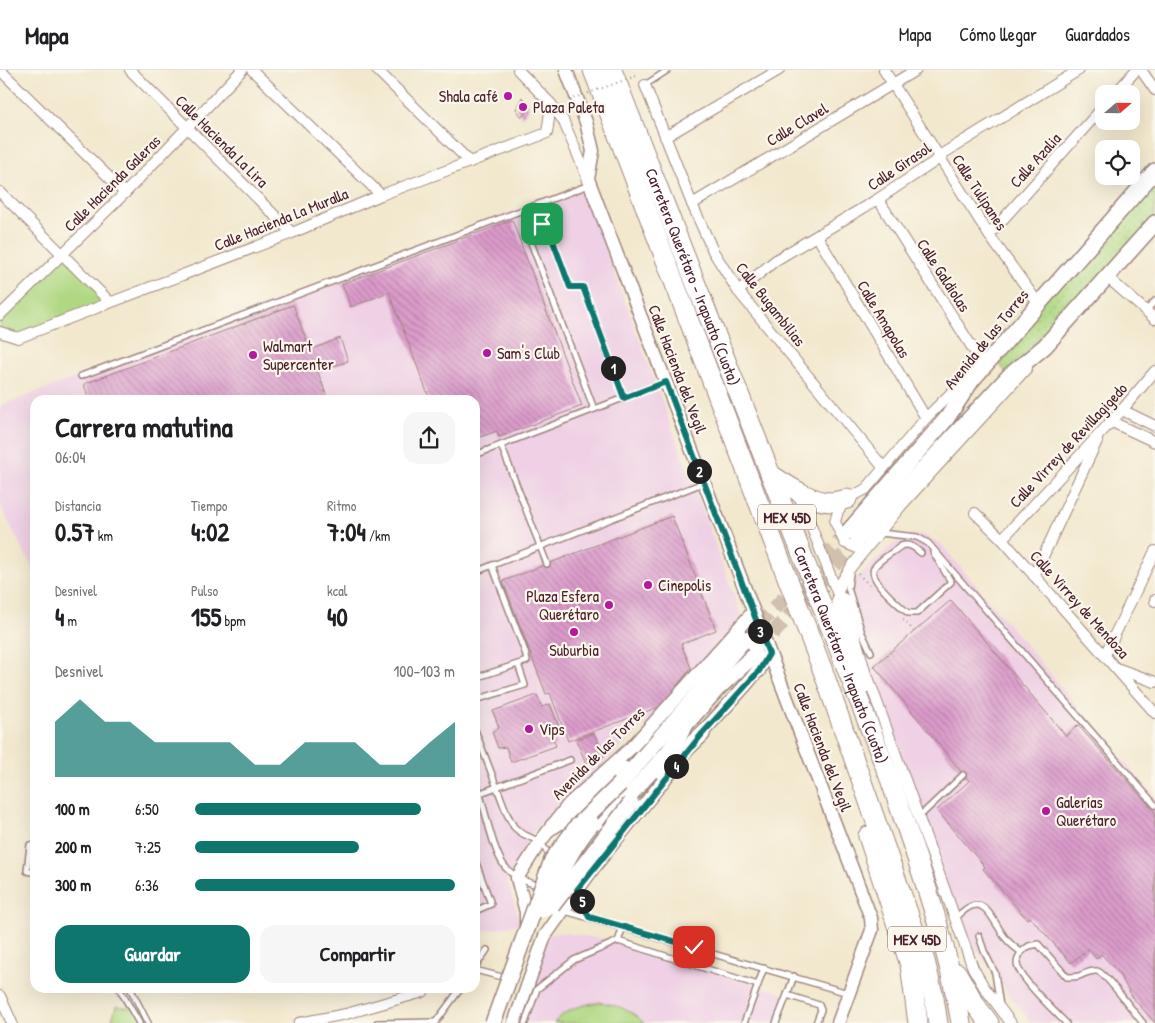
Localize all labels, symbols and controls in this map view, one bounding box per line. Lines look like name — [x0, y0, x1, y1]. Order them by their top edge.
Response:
text: Mapa — [25, 19, 68, 51]
text: Mapa — [899, 22, 931, 47]
text: Cómo llegar — [959, 22, 1037, 47]
text: Guardados — [1065, 22, 1130, 47]
place label: Shala café — [439, 85, 499, 107]
north arrow — [1095, 85, 1140, 130]
map controls — [1095, 85, 1140, 185]
street label: Calle Hacienda La Lira — [171, 90, 273, 192]
marker: Shala café — [502, 90, 514, 102]
place label: Plaza Paleta — [533, 96, 604, 118]
street label: Calle Clavel — [762, 97, 833, 151]
marker: Plaza Paleta — [517, 101, 529, 113]
street label: Calle Azalia — [1004, 128, 1066, 192]
street label: Calle Hacienda Galeras — [59, 130, 165, 236]
street label: Calle Girasol — [863, 136, 936, 195]
button: locate — [1095, 140, 1140, 185]
street label: Calle Tulipanes — [947, 150, 1013, 234]
street label: Carretera Querétaro - Irapuato (Cuota) — [640, 165, 746, 389]
street label: Calle Hacienda La Muralla — [211, 182, 351, 256]
pin — [521, 203, 563, 245]
icon: arrive — [528, 210, 556, 238]
street label: Calle Galdiolas — [912, 234, 976, 316]
street label: Calle Bugambilias — [731, 257, 811, 351]
street label: Calle Amapolas — [852, 276, 916, 362]
street label: Avenida de las Torres — [939, 284, 1033, 394]
street label: Calle Hacienda del Vegil — [643, 301, 713, 437]
place label: Walmart Supercenter — [263, 335, 334, 375]
place label: Sam's Club — [497, 342, 560, 364]
marker: Sam's Club — [481, 347, 493, 359]
marker: Walmart Supercenter — [247, 349, 259, 361]
pin: 1 — [600, 356, 626, 380]
text: 1 — [611, 359, 616, 378]
street label: Calle Virrey de Revillagigedo — [1004, 377, 1132, 512]
text: Carrera matutina — [55, 408, 233, 446]
button: share — [403, 412, 455, 464]
text: 06:04 — [55, 446, 85, 468]
pin: 2 — [686, 458, 712, 484]
text: 2 — [696, 462, 703, 481]
text: Distancia — [55, 496, 101, 515]
text: Tiempo — [191, 496, 227, 515]
text: Ritmo — [327, 496, 356, 515]
road number: MEX 45D — [758, 504, 816, 530]
text: 0.57 — [55, 515, 95, 549]
text: 4:02 — [191, 515, 229, 549]
text: 7:04 — [327, 515, 366, 549]
text: km — [95, 526, 113, 545]
text: /km — [366, 526, 390, 545]
street label: Carretera Querétaro - Irapuato (Cuota) — [789, 543, 894, 767]
street label: Calle Virrey de Mendoza — [1025, 545, 1135, 663]
place label: Cinepolis — [658, 574, 711, 596]
marker: Cinepolis — [642, 579, 654, 591]
text: Desnivel — [55, 581, 97, 600]
text: Pulso — [191, 581, 218, 600]
text: kcal — [327, 581, 347, 600]
place label: Plaza Esfera Querétaro — [526, 585, 600, 625]
marker: Plaza Esfera Querétaro — [603, 599, 615, 611]
text: 4 — [55, 600, 64, 634]
text: 155 — [191, 600, 221, 634]
text: 40 — [327, 600, 348, 634]
text: m — [64, 611, 77, 630]
text: bpm — [221, 611, 246, 630]
pin: 3 — [748, 618, 772, 644]
text: 3 — [757, 622, 764, 641]
marker: Suburbia — [568, 626, 580, 638]
place label: Suburbia — [549, 639, 599, 661]
text: Desnivel — [55, 660, 103, 682]
text: 100–103 m — [393, 660, 455, 682]
street label: Calle Hacienda del Vegil — [788, 679, 858, 815]
street label: Avenida de las Torres — [547, 702, 649, 804]
place label: Vips — [539, 718, 565, 740]
marker: Vips — [523, 723, 535, 735]
pin: 4 — [664, 754, 688, 778]
text: 4 — [674, 757, 679, 776]
place label: Galerías Querétaro — [1056, 791, 1117, 831]
text: 100 m — [55, 798, 90, 820]
text: 6:50 — [135, 798, 159, 820]
marker: Galerías Querétaro — [1040, 805, 1052, 817]
text: 200 m — [55, 836, 91, 858]
text: 7:25 — [135, 836, 161, 858]
text: 300 m — [55, 874, 91, 896]
text: 6:36 — [135, 874, 159, 896]
pin: 5 — [570, 888, 594, 914]
text: 5 — [580, 892, 585, 911]
button: Guardar — [55, 925, 250, 983]
button: Compartir — [260, 925, 455, 983]
pin — [673, 926, 715, 968]
road number: MEX 45D — [888, 926, 946, 952]
icon: check — [680, 933, 708, 961]

